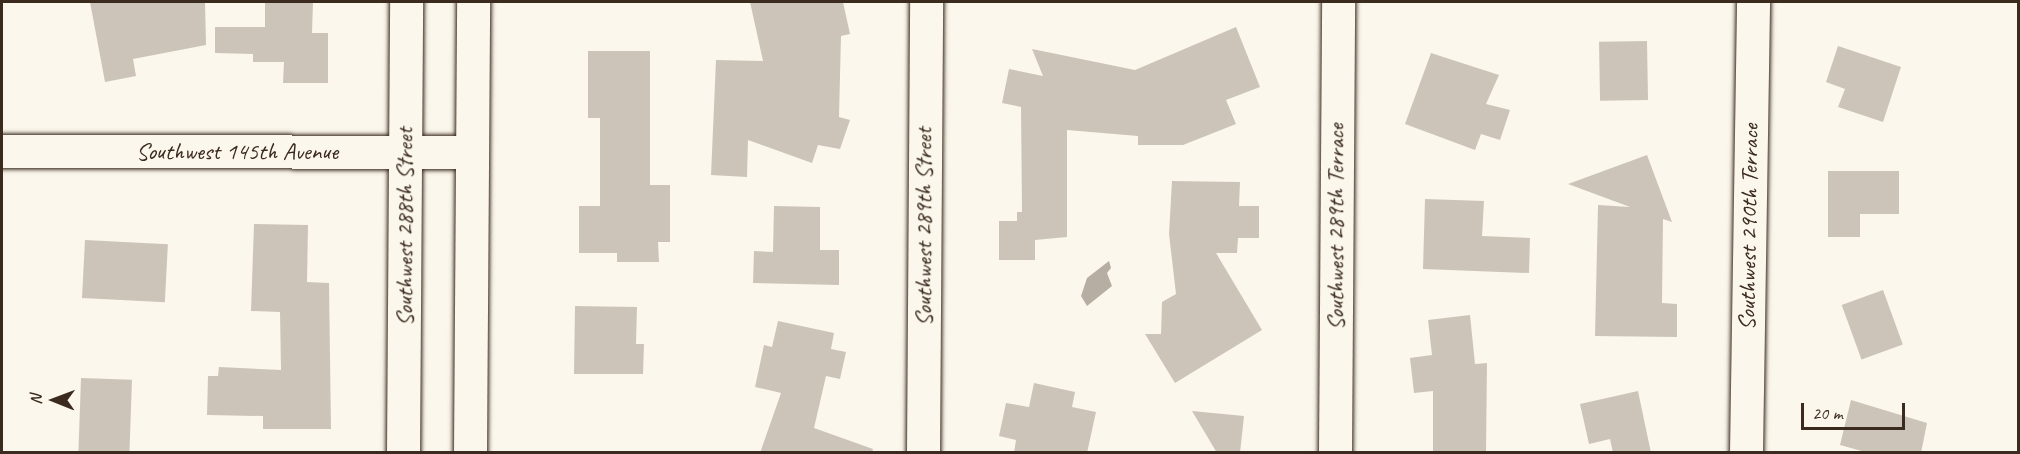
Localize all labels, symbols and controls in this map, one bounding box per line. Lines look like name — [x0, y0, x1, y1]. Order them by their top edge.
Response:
street label: Southwest 289th Terrace — [1322, 123, 1350, 331]
street label: Southwest 290th Terrace — [1733, 123, 1765, 331]
street label: Southwest 288th Street — [391, 127, 419, 327]
street label: Southwest 289th Street — [910, 127, 938, 327]
street label: Southwest 145th Avenue — [136, 138, 338, 166]
north arrow — [24, 370, 84, 430]
scale bar — [1804, 391, 1908, 429]
text: N — [26, 395, 46, 405]
text: 20 m — [1812, 402, 1843, 424]

